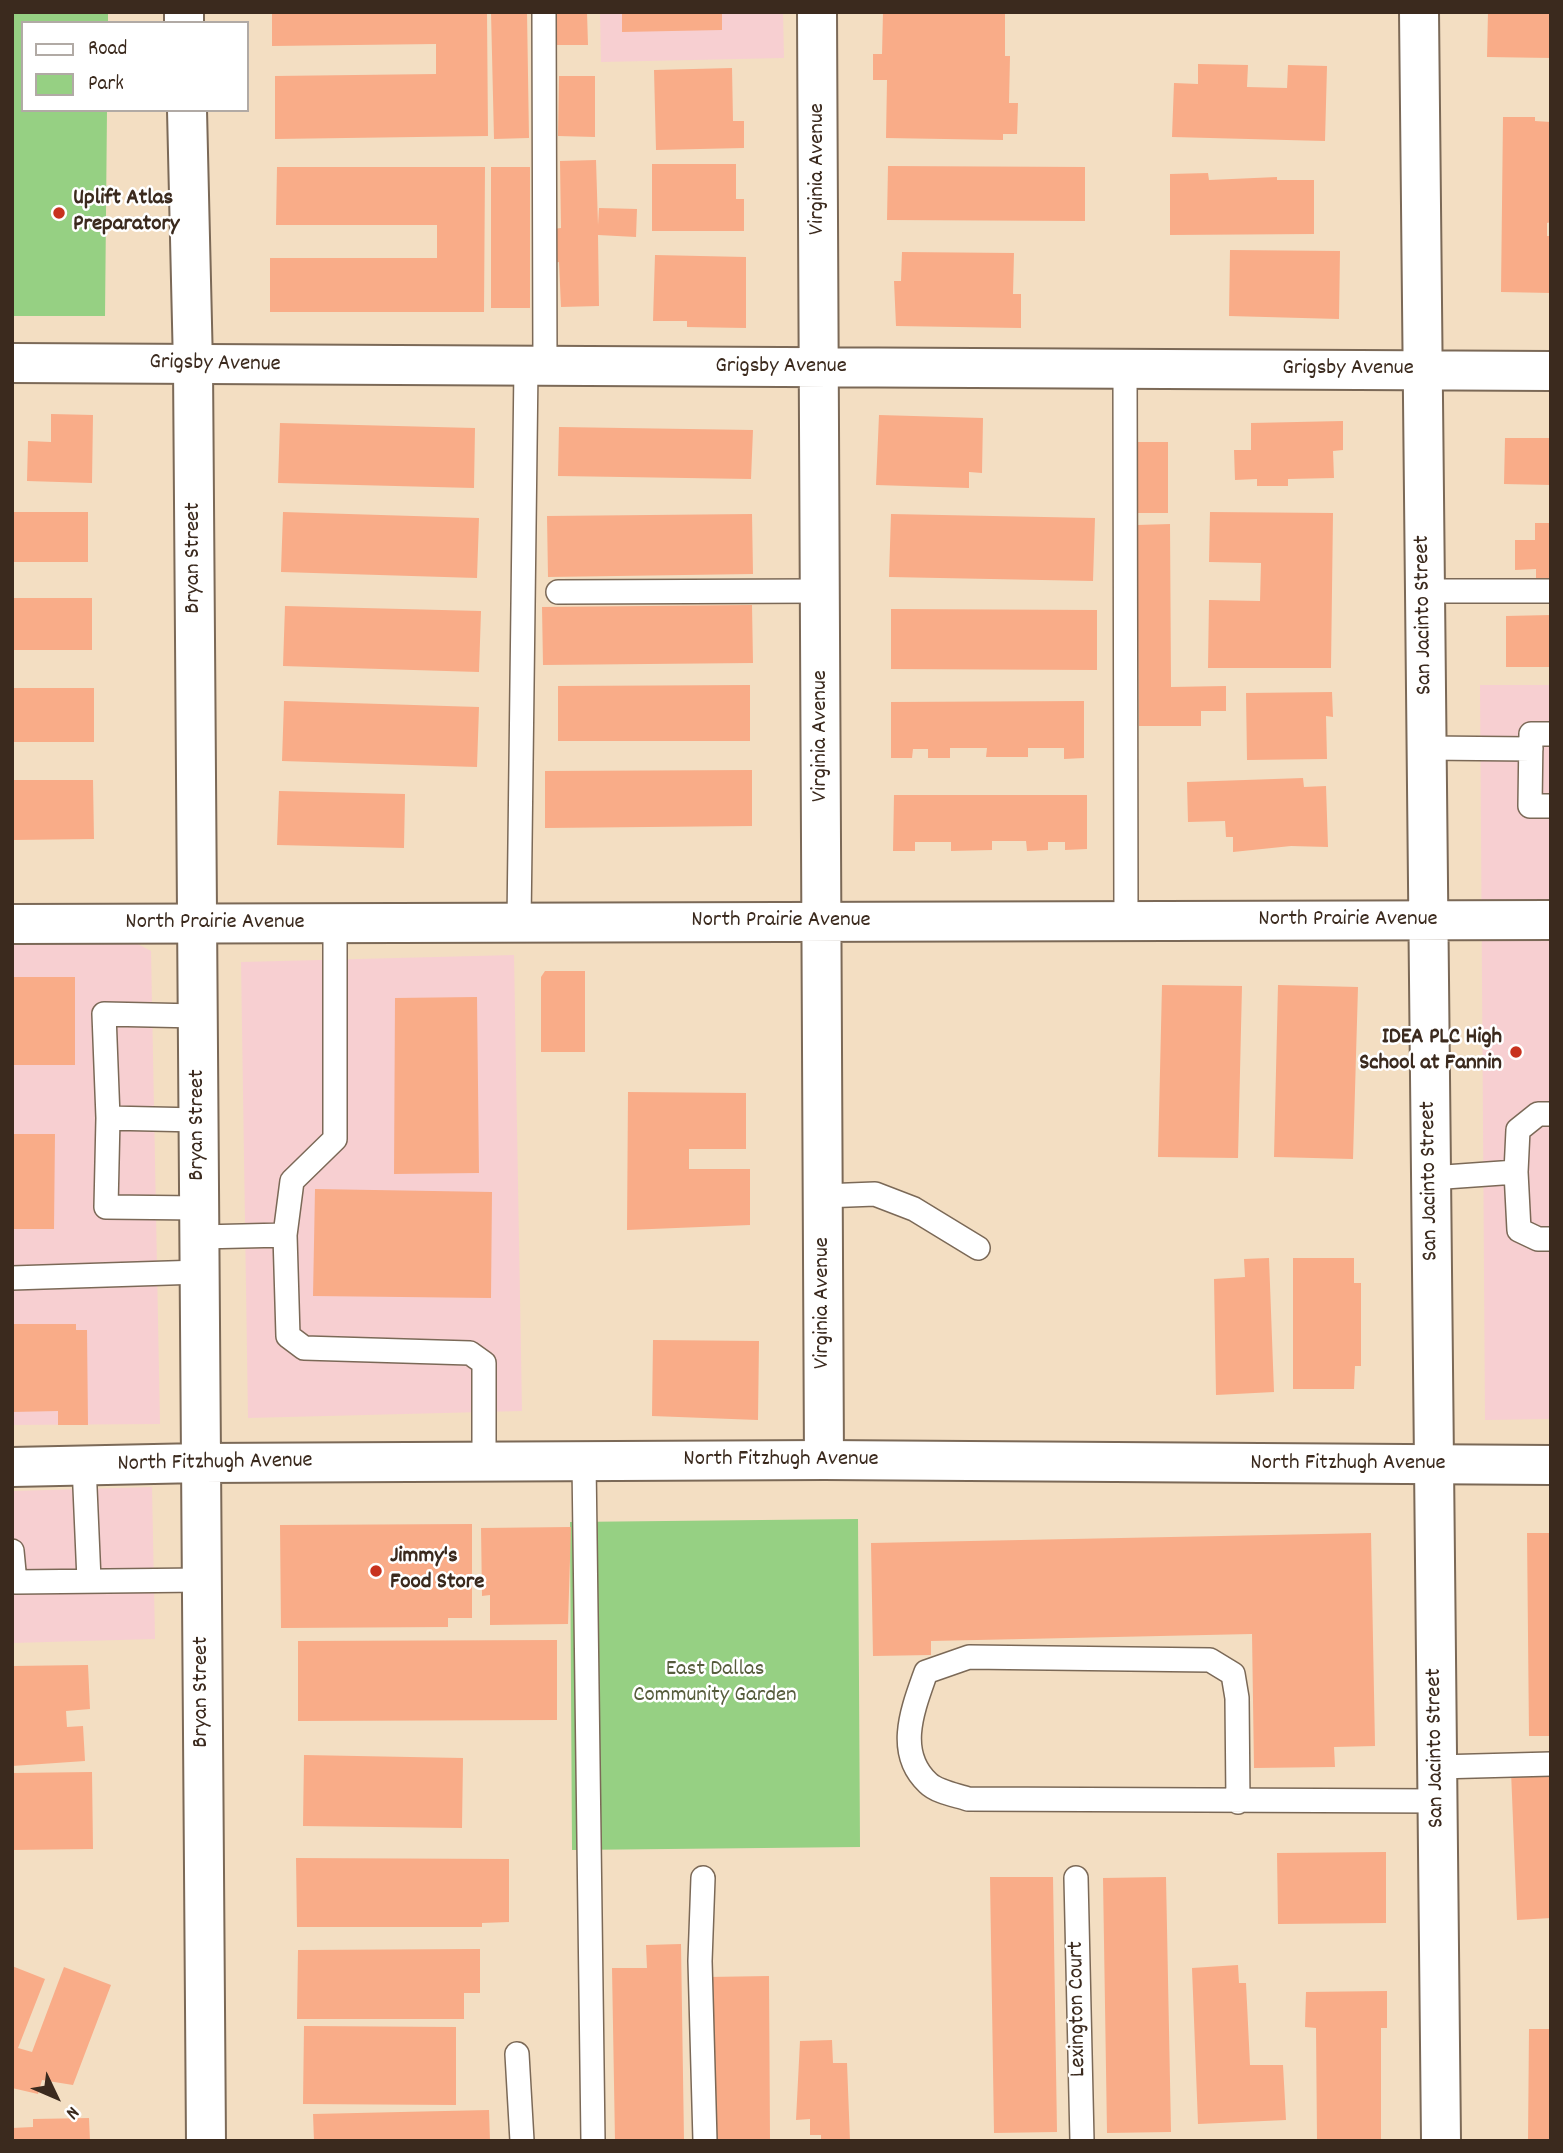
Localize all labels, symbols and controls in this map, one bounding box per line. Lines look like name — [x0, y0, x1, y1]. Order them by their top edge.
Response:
legend — [21, 21, 248, 112]
text: Road — [88, 35, 127, 65]
text: Park — [88, 70, 124, 100]
street label: Virginia Avenue — [805, 103, 833, 235]
place label: Uplift Atlas Preparatory — [73, 186, 179, 240]
marker: Uplift Atlas Preparatory — [51, 205, 67, 221]
street label: Grigsby Avenue — [149, 350, 281, 380]
street label: Grigsby Avenue — [715, 354, 847, 382]
street label: Grigsby Avenue — [1282, 356, 1414, 384]
street label: Bryan Street — [181, 502, 209, 614]
street label: San Jacinto Street — [1410, 535, 1440, 695]
street label: Virginia Avenue — [808, 670, 836, 802]
street label: North Prairie Avenue — [1258, 907, 1438, 935]
street label: North Prairie Avenue — [691, 908, 871, 936]
street label: North Prairie Avenue — [125, 910, 305, 938]
place label: IDEA PLC High School at Fannin — [1359, 1025, 1502, 1079]
marker: IDEA PLC High School at Fannin — [1508, 1044, 1524, 1060]
street label: Bryan Street — [185, 1069, 213, 1181]
street label: San Jacinto Street — [1416, 1101, 1446, 1261]
street label: Virginia Avenue — [810, 1237, 838, 1369]
street label: North Fitzhugh Avenue — [683, 1447, 879, 1475]
street label: North Fitzhugh Avenue — [117, 1448, 313, 1480]
street label: North Fitzhugh Avenue — [1250, 1451, 1446, 1479]
place label: Jimmy's Food Store — [390, 1544, 484, 1598]
marker: Jimmy's Food Store — [368, 1563, 384, 1579]
street label: Bryan Street — [189, 1636, 217, 1748]
park label: East Dallas Community Garden — [633, 1657, 797, 1711]
street label: San Jacinto Street — [1422, 1668, 1452, 1828]
street label: Lexington Court — [1064, 1941, 1094, 2077]
north arrow — [21, 2062, 91, 2132]
text: N — [58, 2099, 84, 2125]

